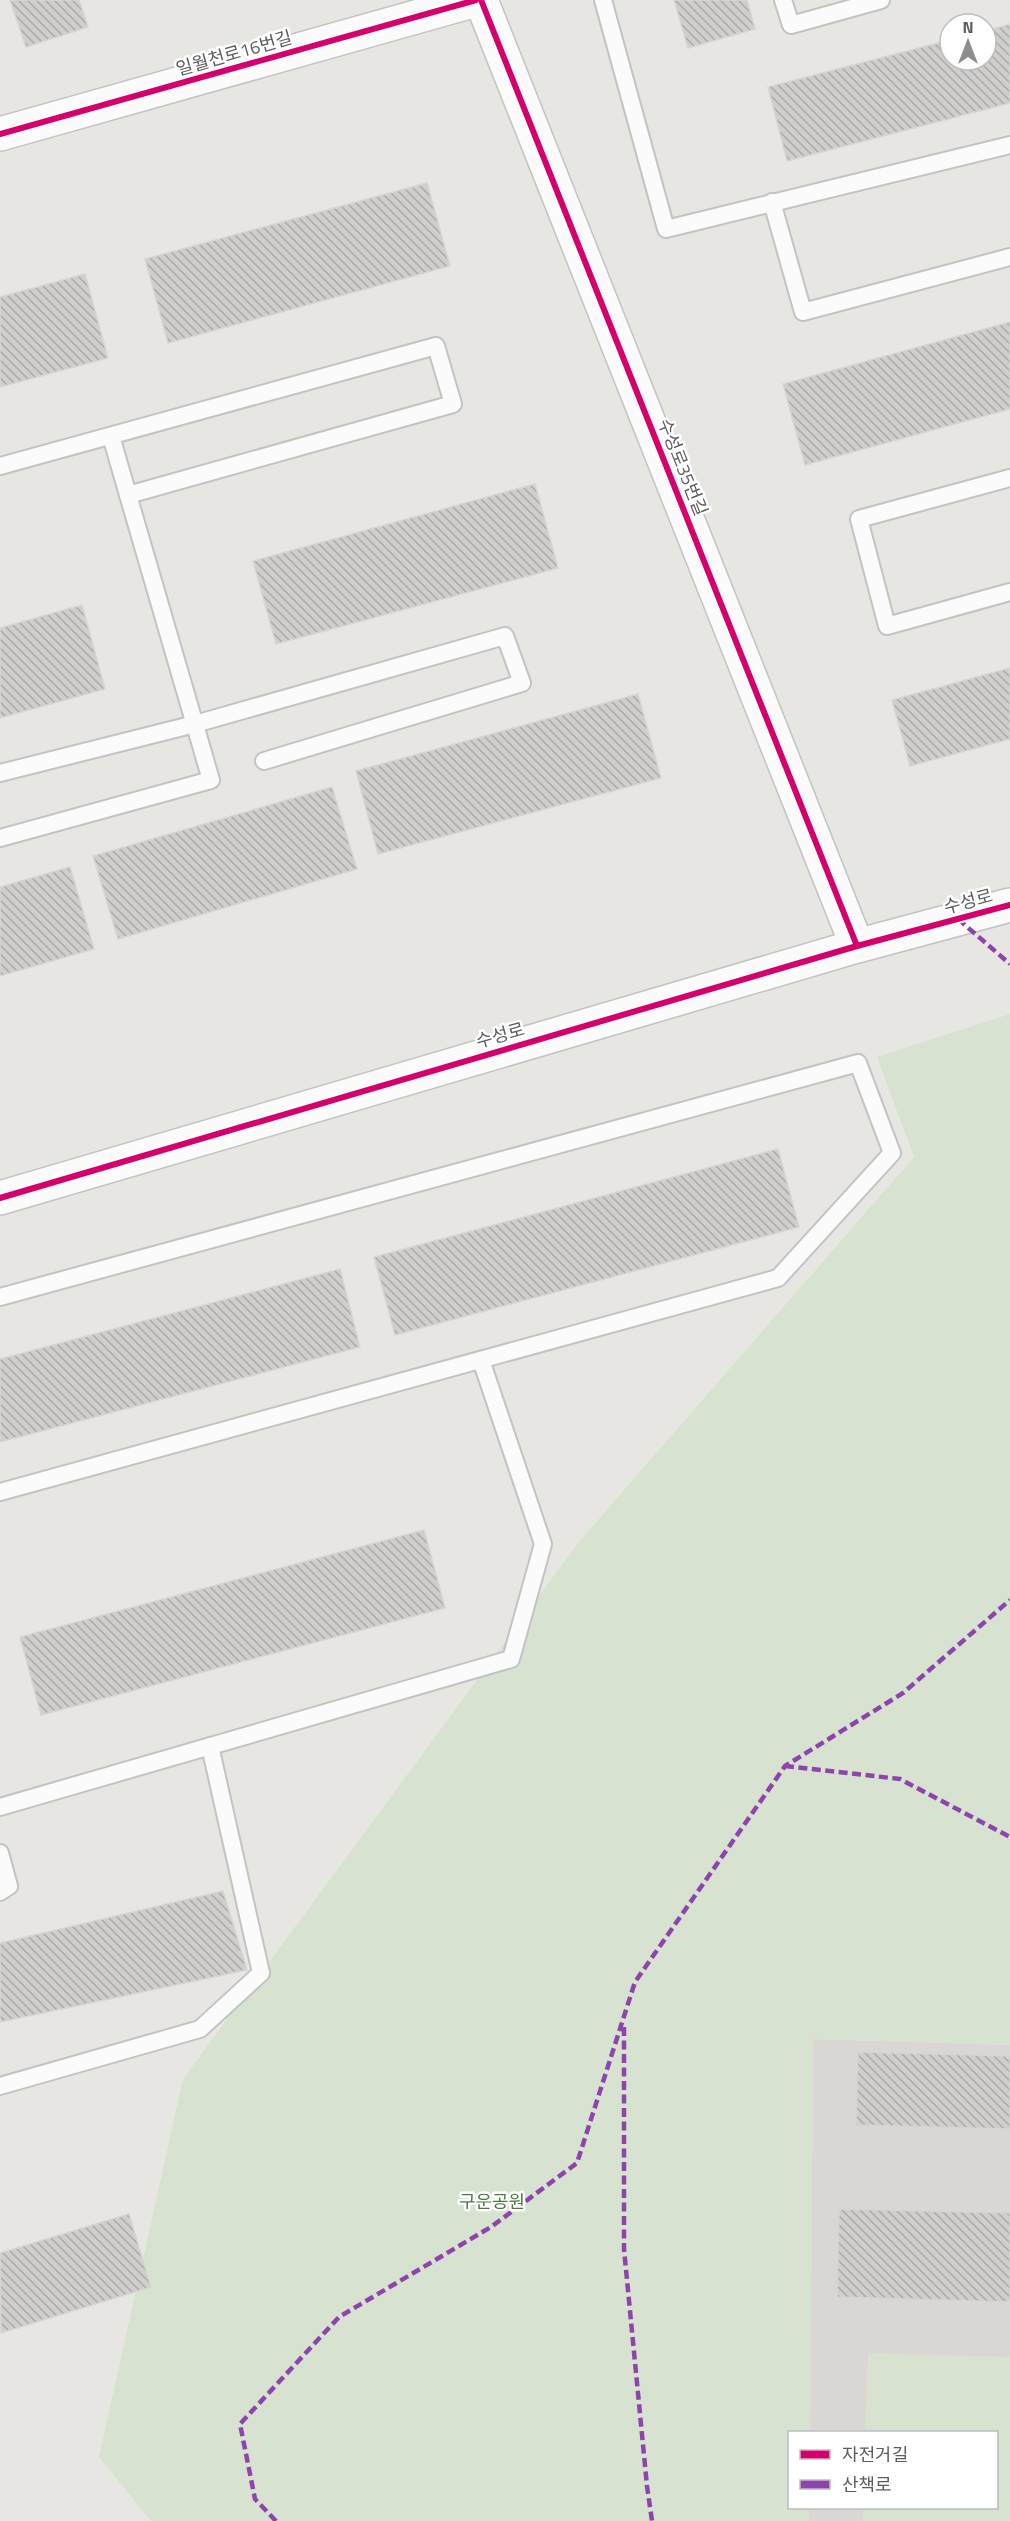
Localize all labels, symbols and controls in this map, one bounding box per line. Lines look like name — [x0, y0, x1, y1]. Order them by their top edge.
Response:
north arrow — [938, 12, 998, 72]
text: N — [962, 15, 974, 39]
street label: 일월천로16번길 — [173, 24, 295, 82]
street label: 수성로35번길 — [651, 414, 715, 520]
street label: 수성로 — [941, 882, 995, 920]
street label: 수성로 — [472, 1015, 528, 1055]
park label: 구운공원 — [459, 2188, 525, 2215]
legend — [788, 2431, 998, 2509]
text: 자전거길 — [842, 2441, 908, 2468]
text: 산책로 — [842, 2471, 892, 2498]

